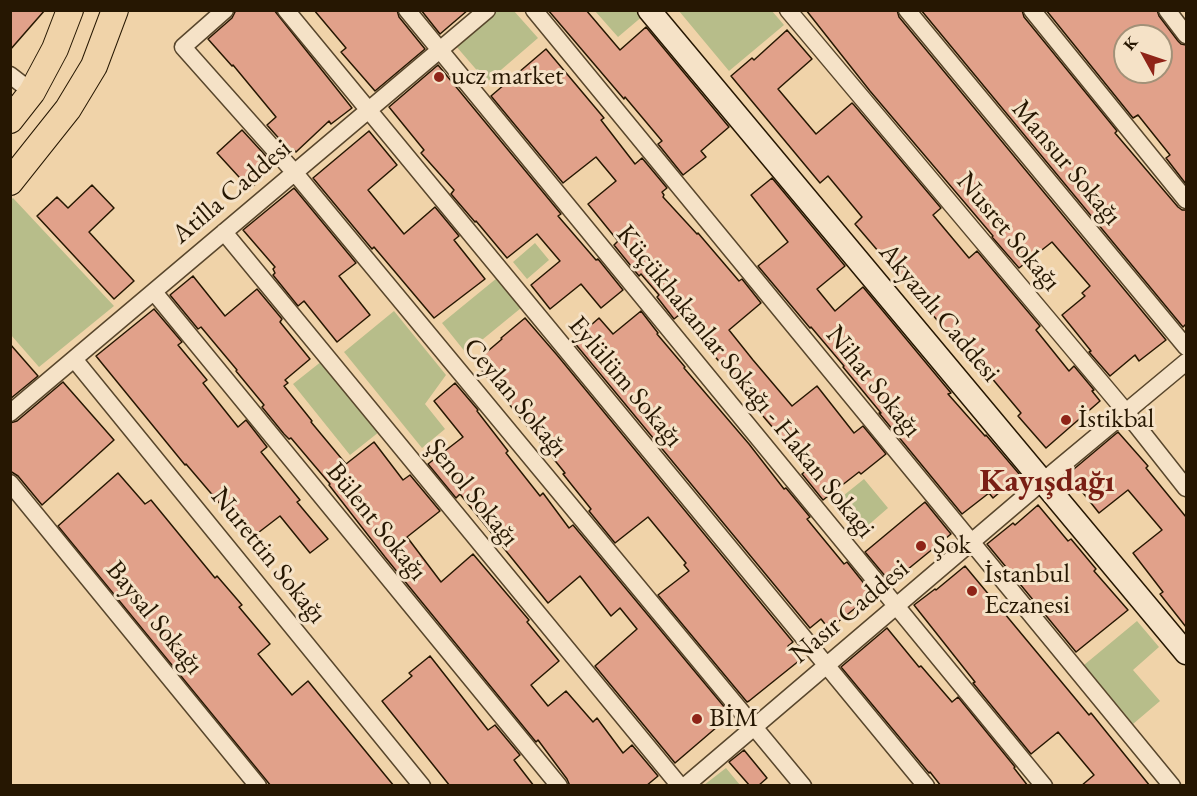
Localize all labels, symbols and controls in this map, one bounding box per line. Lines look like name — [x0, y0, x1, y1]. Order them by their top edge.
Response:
north arrow — [1113, 24, 1173, 84]
text: K — [1118, 32, 1142, 55]
place label: ucz market — [451, 61, 564, 93]
marker: ucz market — [432, 70, 446, 84]
street label: Mansur Sokağı — [1004, 94, 1128, 232]
street label: Atilla Caddesi — [166, 133, 298, 251]
street label: Nusret Sokağı — [949, 166, 1067, 298]
street label: Küçükhakanlar Sokağı - Hakan Sokagi — [609, 219, 881, 545]
street label: Akyazılı Caddesi — [871, 237, 1007, 389]
street label: Eylülüm Sokağı — [561, 310, 689, 454]
street label: Nihat Sokağı — [818, 320, 928, 444]
street label: Ceylan Sokağı — [456, 332, 574, 464]
place label: İstikbal — [1078, 404, 1154, 436]
marker: İstikbal — [1059, 413, 1073, 427]
street label: Şenol Sokağı — [419, 432, 525, 554]
street label: Bülent Sokağı — [319, 456, 433, 588]
district label: Kayışdağı — [979, 462, 1115, 502]
street label: Nurettin Sokağı — [203, 481, 333, 631]
place label: Şok — [933, 530, 971, 562]
marker: Şok — [914, 539, 928, 553]
street label: Nasır Caddesi — [784, 553, 916, 671]
street label: Baysal Sokağı — [98, 555, 210, 681]
place label: İstanbul Eczanesi — [984, 559, 1070, 622]
marker: İstanbul Eczanesi — [965, 584, 979, 598]
place label: BİM — [709, 703, 758, 735]
marker: BİM — [690, 712, 704, 726]

